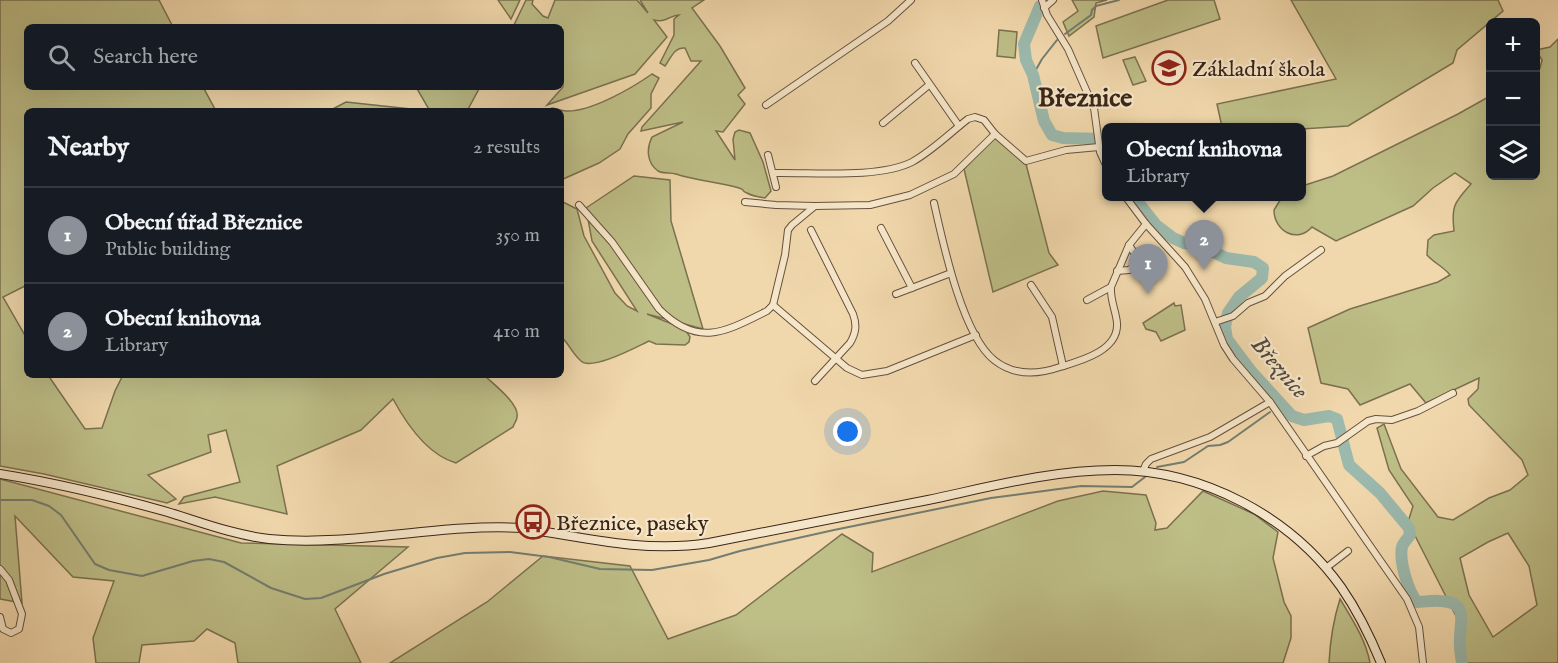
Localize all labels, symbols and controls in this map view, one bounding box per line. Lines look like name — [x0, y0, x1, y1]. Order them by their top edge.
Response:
map controls — [1486, 18, 1540, 180]
button: + — [1486, 18, 1540, 72]
search box — [24, 24, 564, 90]
icon: search — [45, 41, 78, 74]
text: Search here — [93, 43, 198, 71]
school or university icon: Základní škola — [1151, 50, 1187, 86]
place label: Základní škola — [1192, 56, 1326, 84]
button: − — [1486, 72, 1540, 126]
district label: Březnice — [1038, 82, 1132, 115]
popup — [1102, 123, 1306, 201]
button: layers — [1486, 126, 1540, 180]
text: Nearby — [48, 131, 129, 164]
text: 2 results — [473, 135, 540, 160]
text: Obecní knihovna — [1126, 136, 1282, 164]
text: Library — [1126, 164, 1190, 189]
text: Obecní úřad Březnice — [105, 209, 302, 237]
pin: 2 — [1184, 220, 1224, 270]
text: 1 — [64, 223, 71, 248]
text: 350 m — [496, 223, 540, 248]
text: Public building — [105, 237, 230, 262]
pin: 1 — [1128, 244, 1168, 294]
text: Obecní knihovna — [105, 305, 261, 333]
text: 2 — [63, 319, 72, 344]
text: 410 m — [493, 319, 540, 344]
water label: Březnice — [1243, 330, 1315, 406]
text: Library — [105, 333, 168, 358]
your location — [833, 417, 862, 446]
bus stop icon: Březnice, paseky — [515, 504, 551, 540]
place label: Březnice, paseky — [556, 510, 709, 538]

